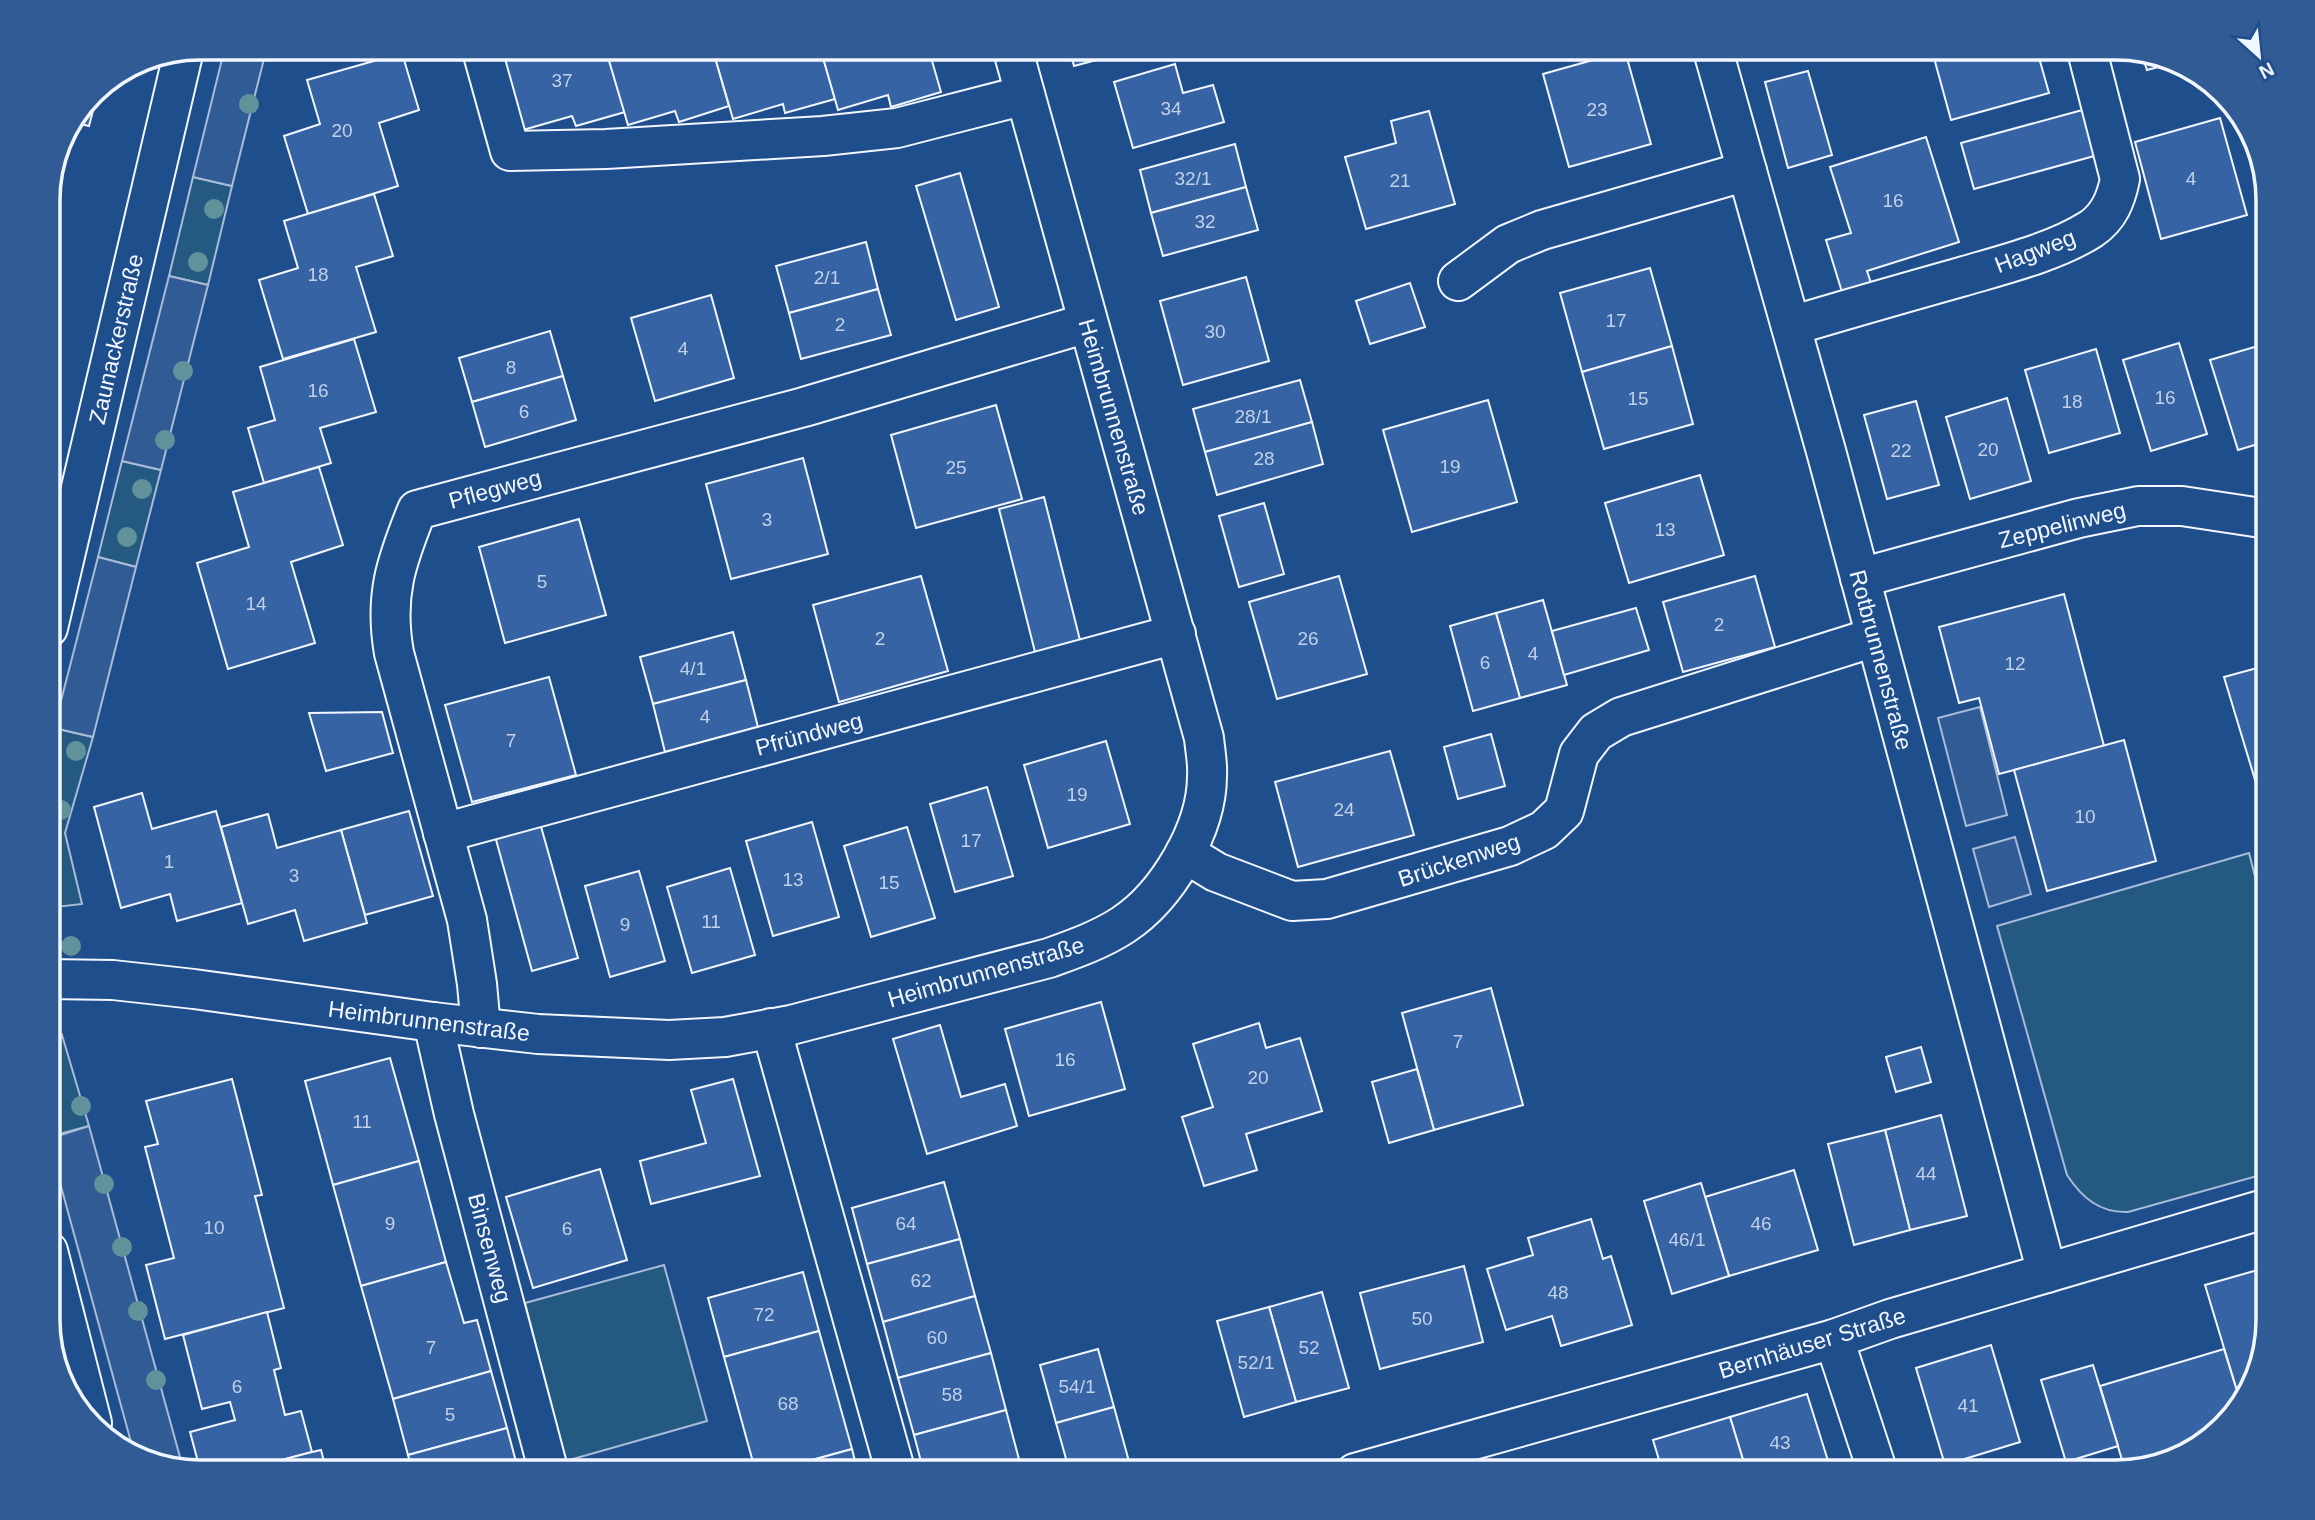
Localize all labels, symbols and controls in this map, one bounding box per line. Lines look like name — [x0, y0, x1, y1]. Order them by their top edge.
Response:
north arrow — [2224, 21, 2294, 91]
text: N — [2256, 58, 2277, 83]
house number: 37 — [551, 70, 573, 91]
house number: 34 — [1160, 98, 1182, 119]
house number: 23 — [1586, 99, 1608, 120]
house number: 20 — [331, 120, 353, 141]
house number: 32/1 — [1175, 168, 1211, 189]
house number: 4 — [2186, 168, 2197, 189]
house number: 21 — [1389, 170, 1411, 191]
house number: 16 — [1882, 190, 1904, 211]
house number: 32 — [1194, 211, 1216, 232]
street label: Hagweg — [1991, 224, 2079, 278]
street label: Zaunackerstraße — [84, 251, 148, 427]
house number: 18 — [307, 264, 329, 285]
house number: 2/1 — [814, 267, 840, 288]
house number: 17 — [1605, 310, 1627, 331]
house number: 2 — [835, 314, 845, 335]
street label: Heimbrunnenstraße — [1073, 316, 1155, 518]
house number: 30 — [1204, 321, 1226, 342]
house number: 4 — [678, 338, 689, 359]
house number: 8 — [506, 357, 516, 378]
house number: 16 — [307, 380, 329, 401]
house number: 16 — [2154, 387, 2176, 408]
house number: 15 — [1627, 388, 1649, 409]
house number: 18 — [2061, 391, 2083, 412]
house number: 6 — [519, 401, 529, 422]
house number: 28/1 — [1235, 406, 1271, 427]
house number: 20 — [1977, 439, 1999, 460]
house number: 22 — [1890, 440, 1912, 461]
house number: 28 — [1253, 448, 1275, 469]
house number: 19 — [1439, 456, 1461, 477]
house number: 25 — [945, 457, 967, 478]
street label: Pflegweg — [446, 464, 544, 514]
street label: Zeppelinweg — [1996, 497, 2128, 553]
house number: 3 — [762, 509, 772, 530]
house number: 13 — [1654, 519, 1676, 540]
street label: Rotbrunnenstraße — [1844, 567, 1918, 753]
house number: 5 — [537, 571, 547, 592]
house number: 14 — [245, 593, 267, 614]
house number: 2 — [1714, 614, 1724, 635]
house number: 2 — [875, 628, 885, 649]
house number: 26 — [1297, 628, 1319, 649]
house number: 4 — [1528, 643, 1539, 664]
house number: 6 — [1480, 652, 1490, 673]
house number: 12 — [2004, 653, 2026, 674]
house number: 4/1 — [680, 658, 706, 679]
house number: 4 — [700, 706, 711, 727]
street label: Pfründweg — [753, 707, 865, 761]
house number: 7 — [506, 730, 516, 751]
house number: 19 — [1066, 784, 1088, 805]
house number: 24 — [1333, 799, 1355, 820]
house number: 10 — [2074, 806, 2096, 827]
street label: Brückenweg — [1395, 828, 1523, 892]
house number: 17 — [960, 830, 982, 851]
house number: 1 — [164, 851, 174, 872]
house number: 3 — [289, 865, 299, 886]
house number: 13 — [782, 869, 804, 890]
house number: 15 — [878, 872, 900, 893]
house number: 11 — [701, 911, 721, 932]
house number: 9 — [620, 914, 630, 935]
street label: Heimbrunnenstraße — [885, 931, 1087, 1013]
street label: Heimbrunnenstraße — [327, 996, 531, 1046]
house number: 7 — [1453, 1031, 1463, 1052]
house number: 16 — [1054, 1049, 1076, 1070]
house number: 20 — [1247, 1067, 1269, 1088]
house number: 11 — [352, 1111, 372, 1132]
house number: 44 — [1915, 1163, 1937, 1184]
street label: Binsenweg — [463, 1190, 517, 1306]
house number: 9 — [385, 1213, 395, 1234]
house number: 64 — [895, 1213, 917, 1234]
house number: 46 — [1750, 1213, 1772, 1234]
house number: 10 — [203, 1217, 225, 1238]
house number: 6 — [562, 1218, 572, 1239]
house number: 46/1 — [1669, 1229, 1705, 1250]
house number: 62 — [910, 1270, 932, 1291]
house number: 48 — [1547, 1282, 1569, 1303]
street label: Bernhäuser Straße — [1715, 1302, 1909, 1384]
house number: 72 — [753, 1304, 775, 1325]
house number: 50 — [1411, 1308, 1433, 1329]
house number: 60 — [926, 1327, 948, 1348]
house number: 7 — [426, 1337, 436, 1358]
house number: 52 — [1298, 1337, 1320, 1358]
house number: 52/1 — [1238, 1352, 1274, 1373]
house number: 6 — [232, 1376, 242, 1397]
house number: 54/1 — [1059, 1376, 1095, 1397]
house number: 58 — [941, 1384, 963, 1405]
house number: 68 — [777, 1393, 799, 1414]
house number: 41 — [1957, 1395, 1979, 1416]
house number: 5 — [445, 1404, 455, 1425]
house number: 43 — [1769, 1432, 1791, 1453]

